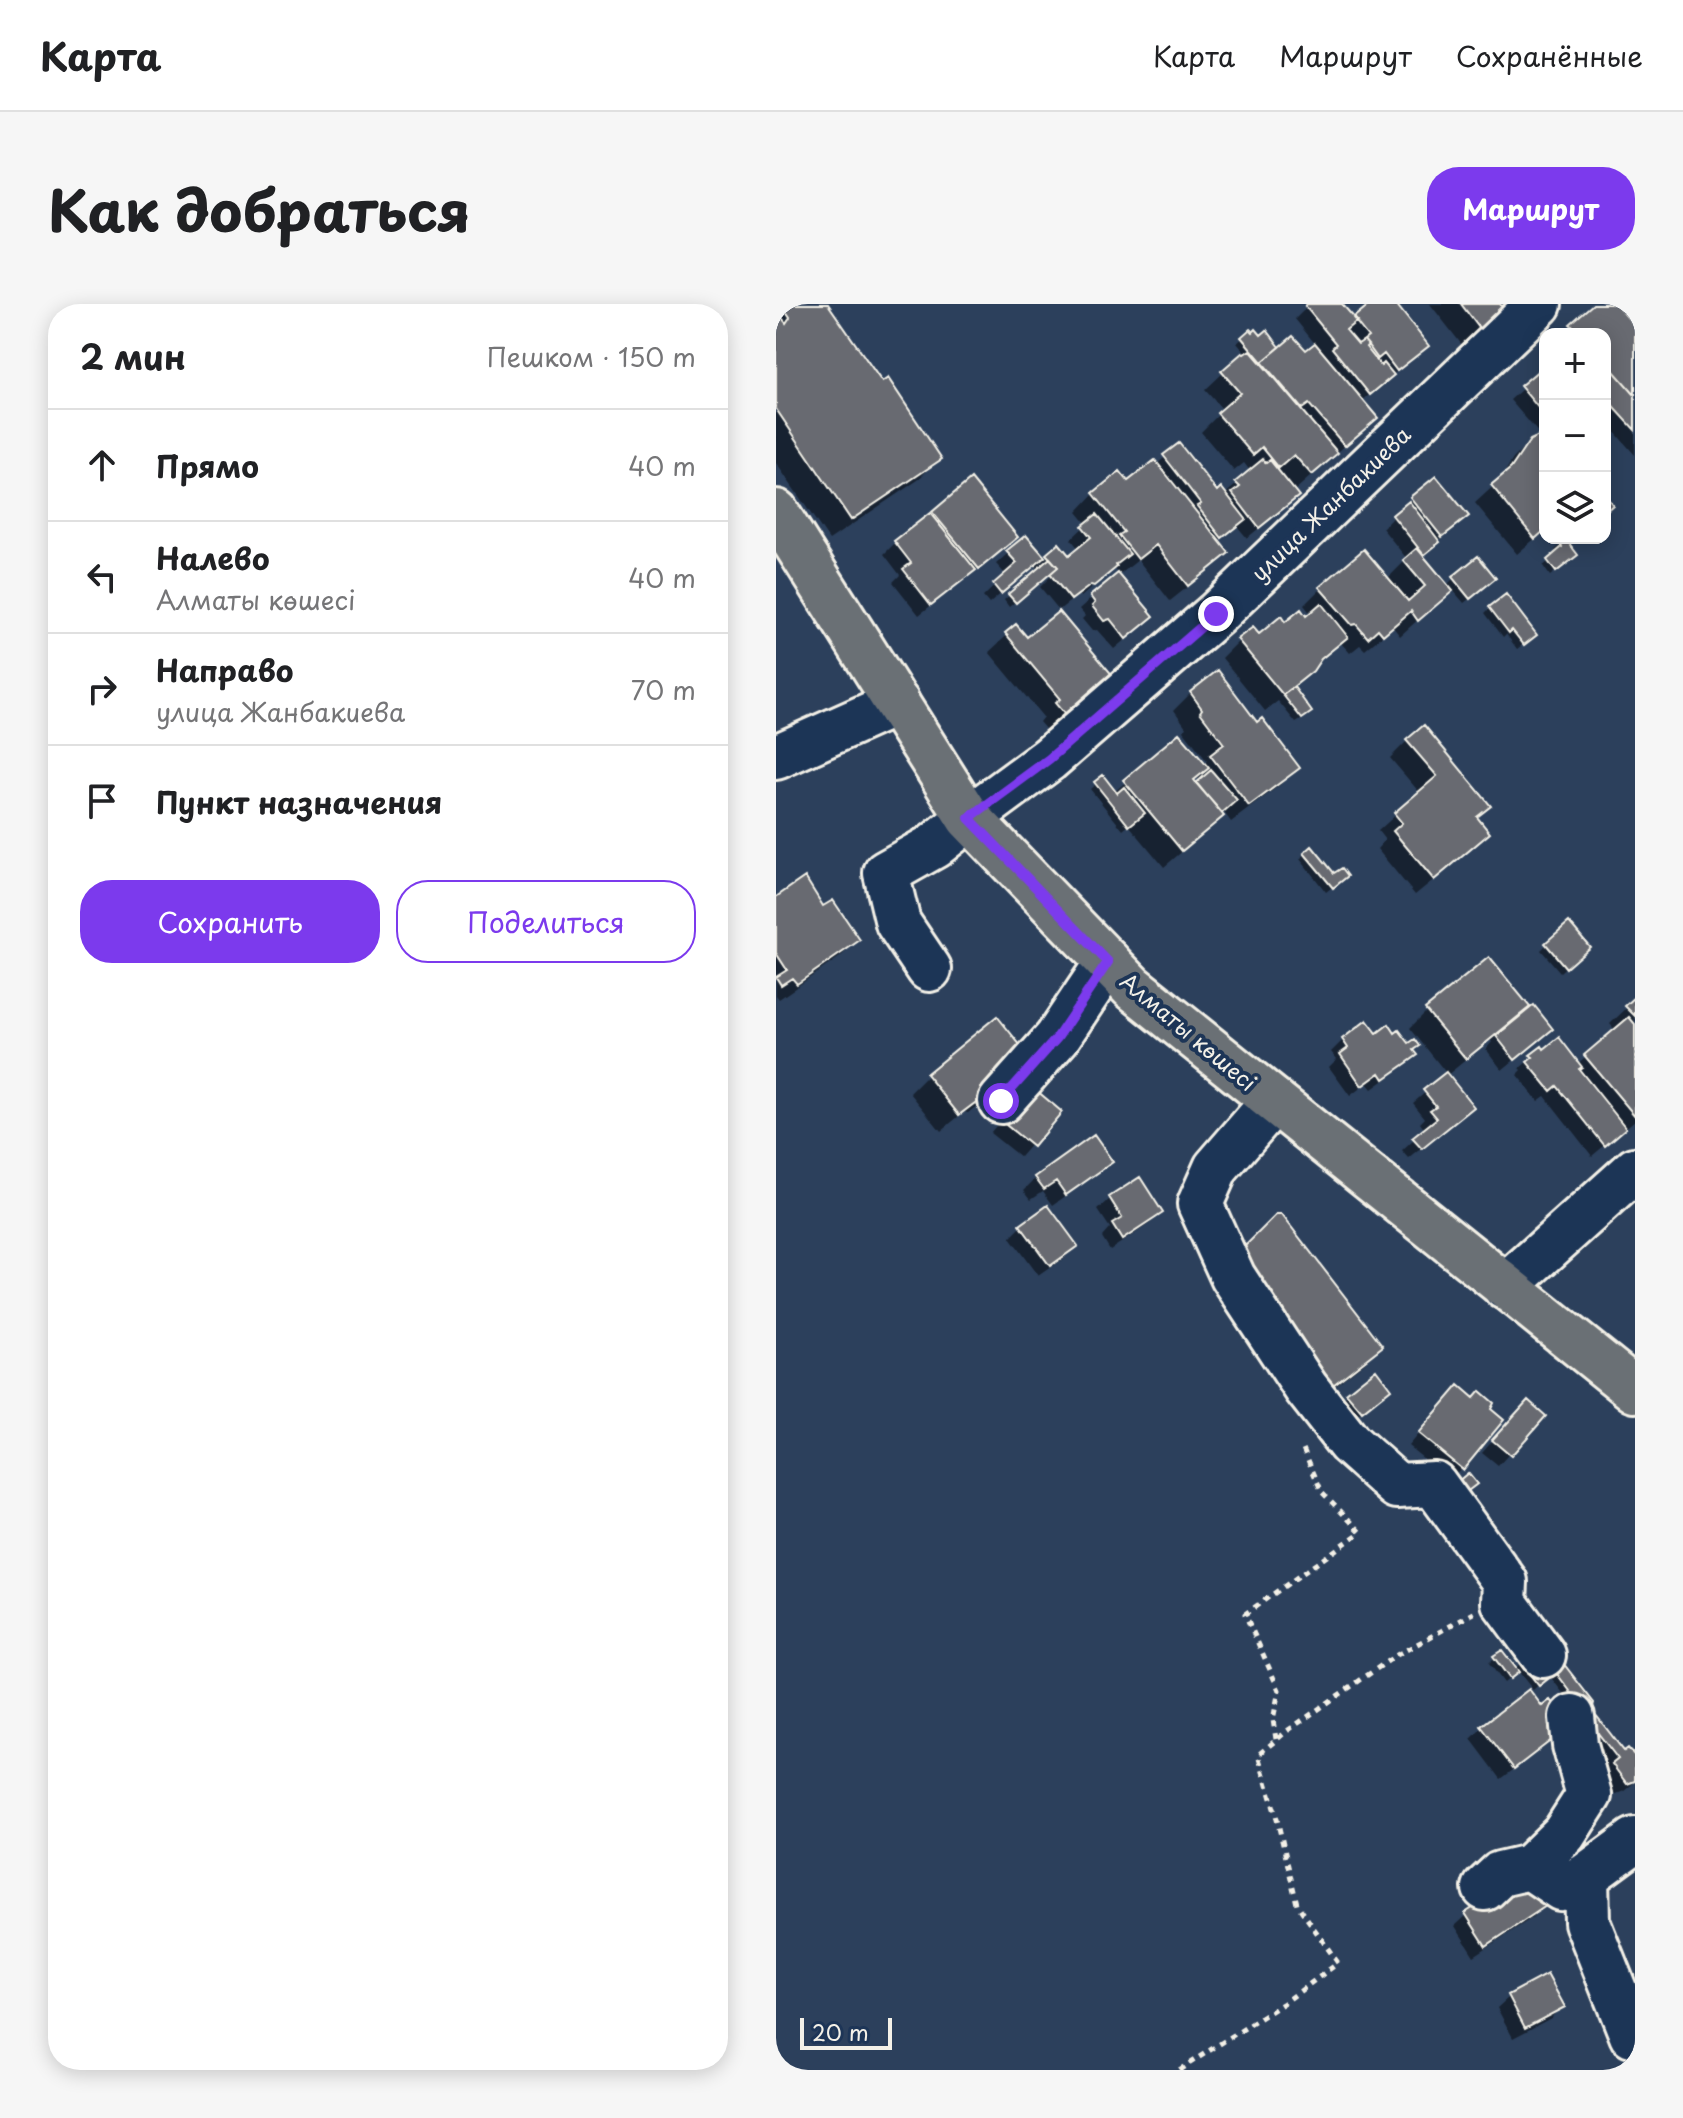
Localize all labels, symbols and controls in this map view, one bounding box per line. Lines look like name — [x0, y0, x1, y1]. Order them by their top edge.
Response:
text: Карта — [40, 27, 162, 84]
text: Карта — [1153, 34, 1235, 77]
text: Маршрут — [1279, 34, 1412, 77]
text: Сохранённые — [1456, 34, 1643, 77]
text: Как добраться — [48, 166, 471, 251]
button: Маршрут — [1427, 167, 1635, 250]
map controls — [1539, 328, 1611, 544]
button: + — [1539, 328, 1611, 400]
text: 2 мин — [80, 330, 186, 382]
text: Пешком · 150 m — [487, 337, 696, 376]
button: − — [1539, 400, 1611, 472]
street label: улица Жанбакиева — [1243, 418, 1418, 588]
icon: ahead — [80, 443, 124, 487]
text: Прямо — [156, 443, 259, 488]
text: 40 m — [628, 446, 696, 485]
button: layers — [1539, 472, 1611, 544]
text: Налево — [156, 535, 270, 580]
icon: left — [80, 555, 124, 599]
text: 40 m — [628, 558, 696, 597]
text: Алматы көшесі — [156, 580, 356, 619]
route end — [1198, 596, 1234, 632]
text: Направо — [156, 647, 294, 692]
icon: right — [80, 667, 124, 711]
text: 70 m — [631, 670, 696, 709]
text: улица Жанбакиева — [156, 692, 405, 731]
icon: arrive — [80, 779, 124, 823]
text: Пункт назначения — [156, 779, 442, 824]
button: Сохранить — [80, 880, 380, 963]
button: Поделиться — [396, 880, 696, 963]
street label: Алматы көшесі — [1114, 964, 1264, 1098]
route start — [983, 1083, 1019, 1119]
scale bar — [800, 2014, 892, 2050]
text: 20 m — [812, 2015, 869, 2048]

